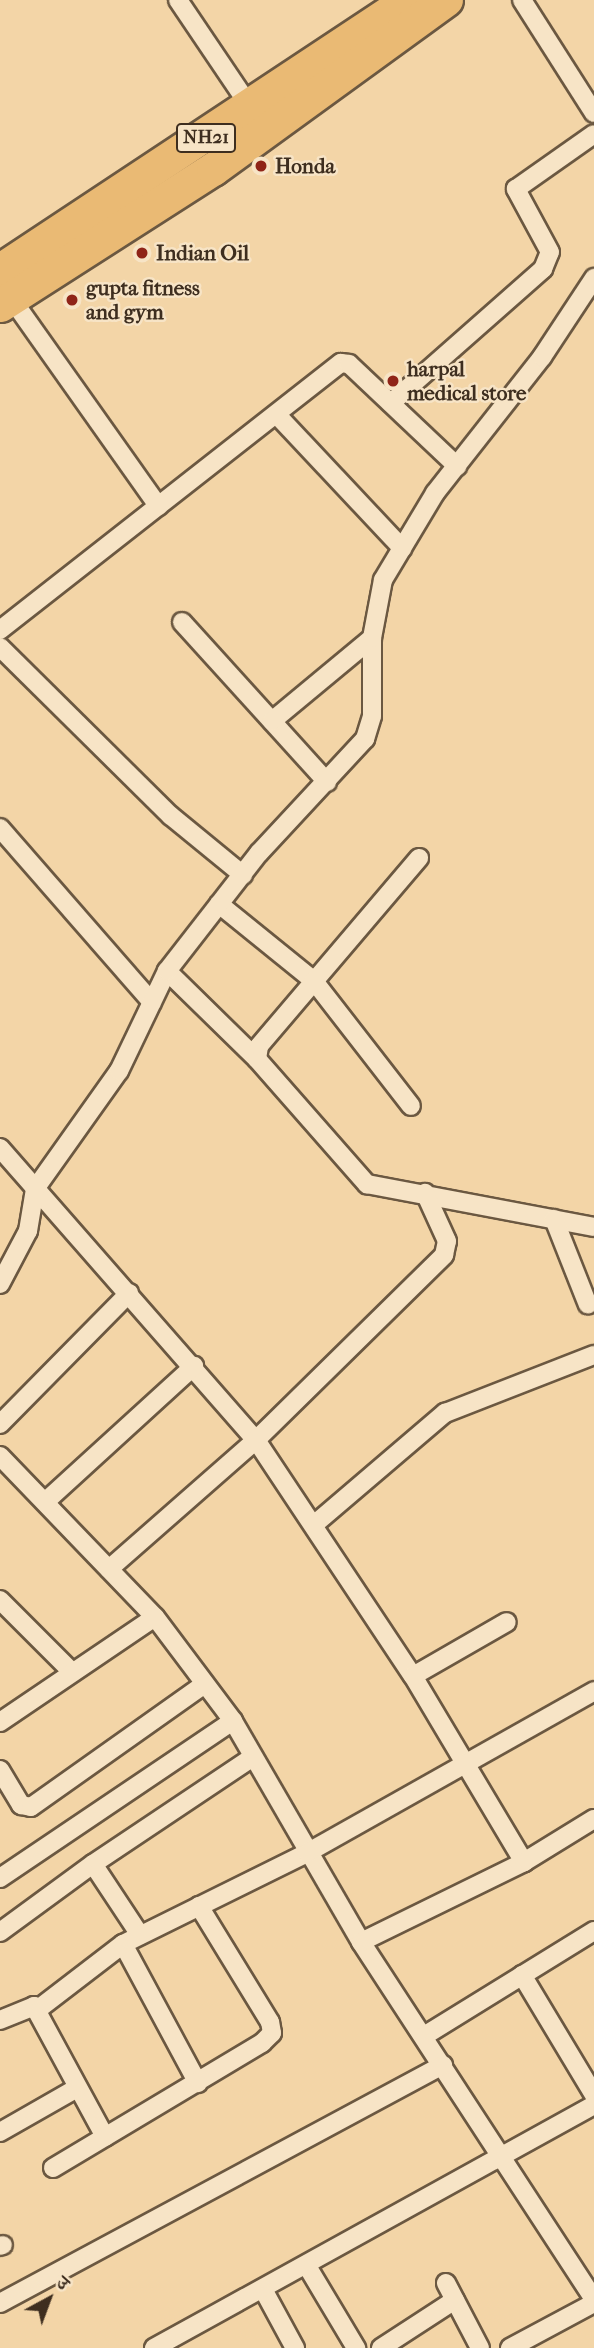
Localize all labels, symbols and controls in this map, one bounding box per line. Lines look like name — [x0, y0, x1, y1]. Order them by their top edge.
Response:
road number: NH21 — [174, 122, 238, 154]
place label: Honda — [275, 153, 335, 179]
marker: Honda — [253, 158, 269, 174]
place label: Indian Oil — [156, 240, 249, 266]
marker: Indian Oil — [134, 245, 150, 261]
place label: gupta fitness and gym — [86, 275, 200, 325]
marker: gupta fitness and gym — [64, 292, 80, 308]
place label: harpal medical store — [407, 356, 526, 406]
marker: harpal medical store — [385, 373, 401, 389]
north arrow — [14, 2264, 84, 2334]
text: उ — [52, 2272, 74, 2295]

